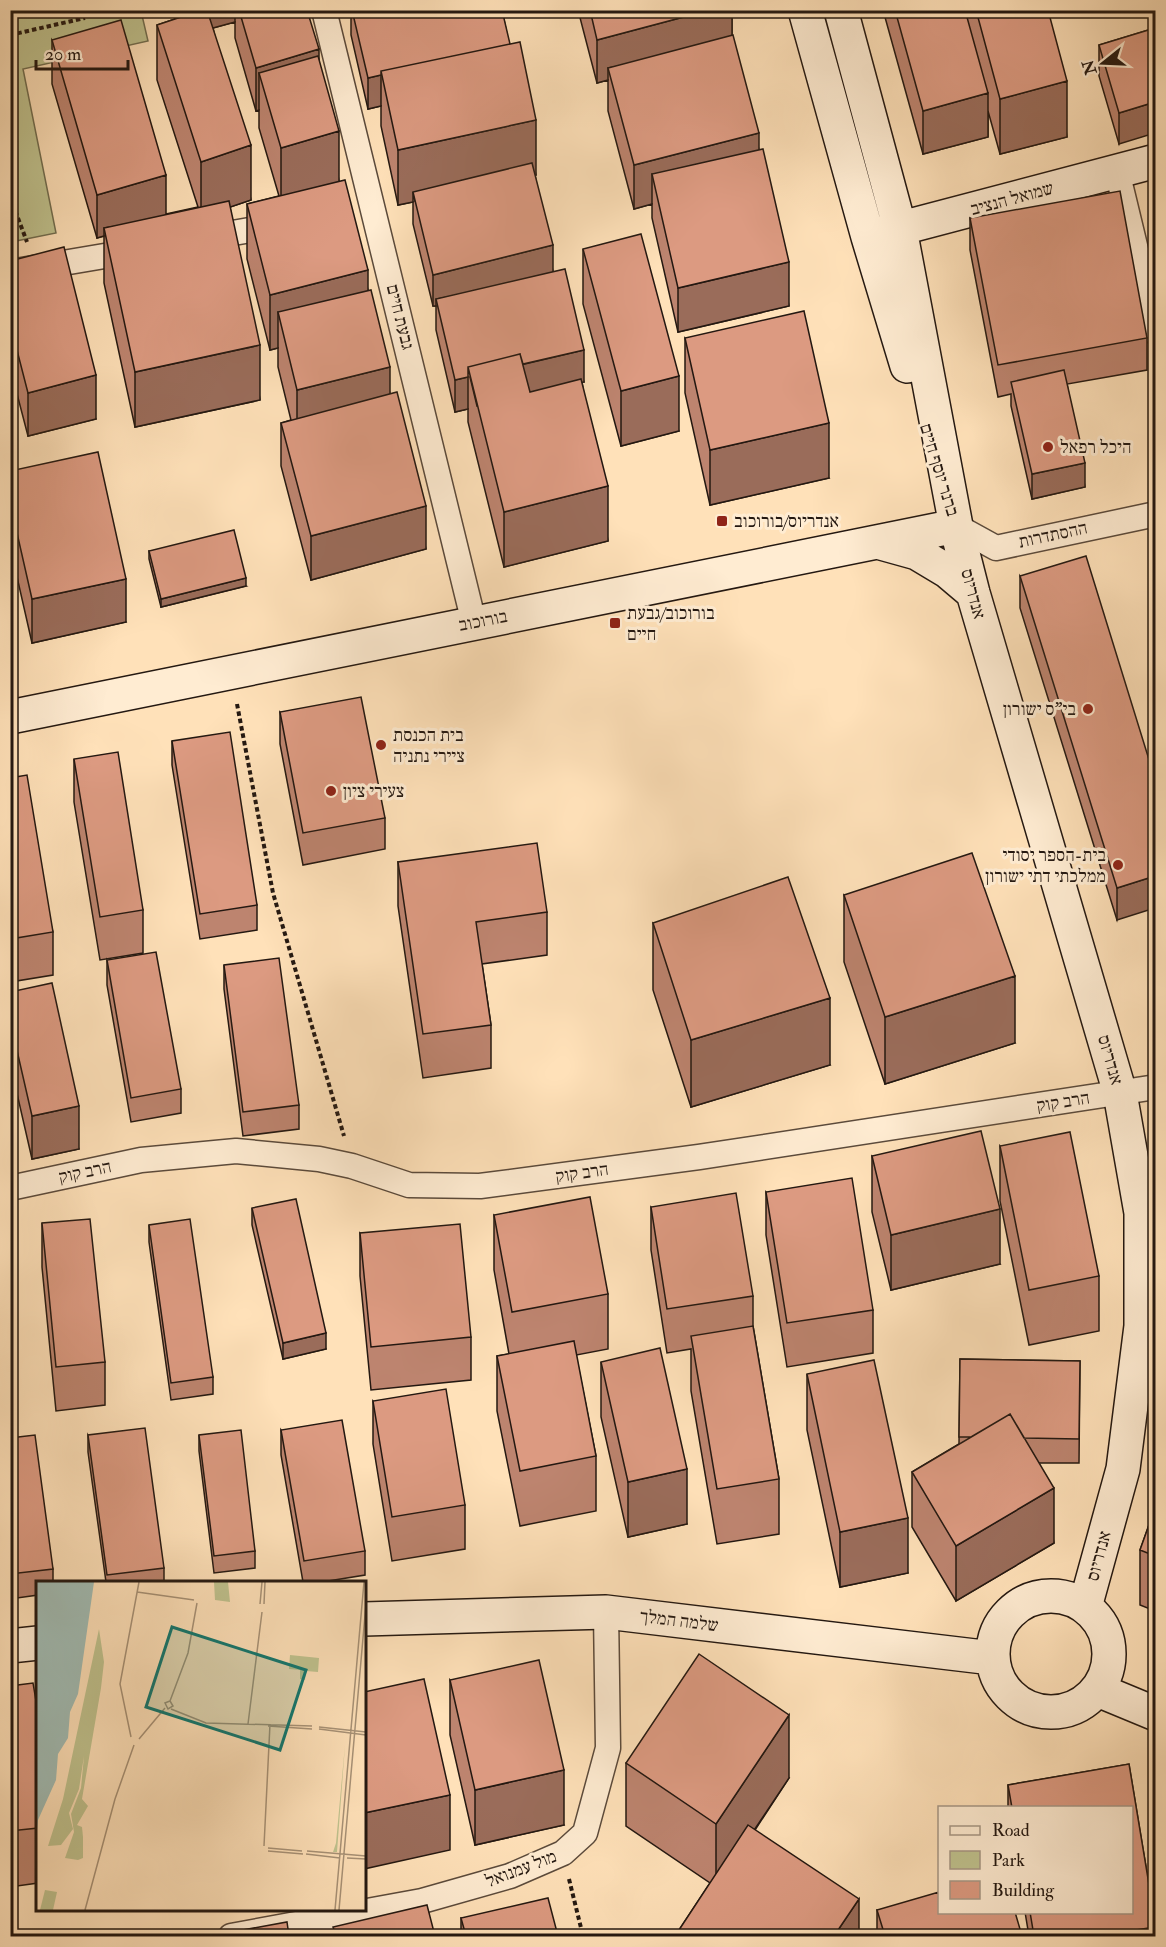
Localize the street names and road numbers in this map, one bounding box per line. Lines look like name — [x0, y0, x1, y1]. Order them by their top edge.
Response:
street label: שמואל הנציב — [968, 177, 1056, 221]
street label: גבעת חיים — [381, 282, 419, 352]
street label: ברנר יוסף חיים — [914, 421, 964, 519]
street label: ההסתדרות — [1016, 516, 1090, 554]
street label: אנדריוס — [955, 566, 991, 622]
street label: בורוכוב — [457, 605, 510, 637]
street label: אנדריוס — [1092, 1032, 1128, 1088]
street label: הרב קוק — [1035, 1086, 1091, 1118]
street label: הרב קוק — [56, 1155, 114, 1189]
street label: הרב קוק — [554, 1158, 610, 1188]
street label: אנדריוס — [1081, 1528, 1117, 1584]
street label: שלמה המלך — [638, 1605, 720, 1637]
street label: מול עמנואל — [482, 1845, 560, 1893]

